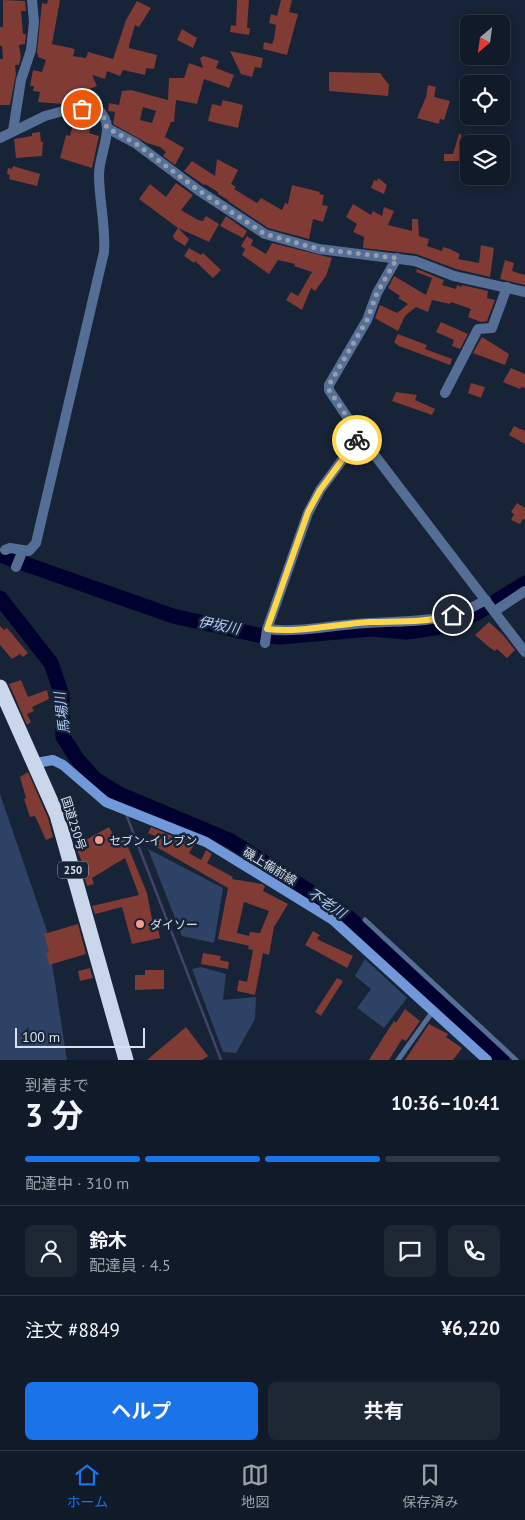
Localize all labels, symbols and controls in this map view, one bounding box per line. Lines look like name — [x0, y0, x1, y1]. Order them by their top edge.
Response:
north arrow — [460, 15, 510, 65]
map controls — [460, 15, 510, 185]
button: locate — [460, 75, 510, 125]
pin — [61, 88, 103, 130]
icon: bag — [68, 95, 96, 123]
button: layers — [460, 135, 510, 185]
courier — [332, 415, 382, 465]
icon: bike — [343, 426, 371, 454]
pin — [432, 594, 474, 636]
icon: home — [439, 601, 467, 629]
water label: 伊坂川 — [197, 612, 243, 638]
water label: 馬場川 — [50, 689, 73, 735]
street label: 国道250号 — [58, 794, 90, 852]
place label: セブン-イレブン — [109, 833, 197, 848]
marker: セブン-イレブン — [93, 834, 105, 846]
street label: 磯上備前線 — [240, 844, 300, 888]
road number: 250 — [58, 862, 88, 878]
water label: 不老川 — [305, 884, 351, 923]
place label: ダイソー — [150, 917, 198, 932]
marker: ダイソー — [134, 918, 146, 930]
scale bar — [15, 1025, 145, 1048]
text: 100 m — [22, 1028, 60, 1046]
text: 到着まで — [25, 1075, 89, 1095]
text: 10:36–10:41 — [391, 1091, 500, 1115]
text: 3 分 — [25, 1094, 83, 1136]
text: 配達中 · 310 m — [25, 1173, 129, 1193]
button: person — [25, 1225, 77, 1277]
button: chat — [384, 1225, 436, 1277]
button: phone — [448, 1225, 500, 1277]
text: 鈴木 — [89, 1228, 127, 1252]
text: 配達員 · 4.5 — [89, 1255, 171, 1275]
text: ¥6,220 — [441, 1316, 500, 1340]
text: 注文 #8849 — [25, 1318, 120, 1342]
button: ヘルプ — [25, 1382, 258, 1440]
button: 共有 — [268, 1382, 500, 1440]
tab: ホーム — [67, 1461, 108, 1511]
tab: 地図 — [241, 1461, 269, 1511]
tab: 保存済み — [402, 1461, 458, 1511]

